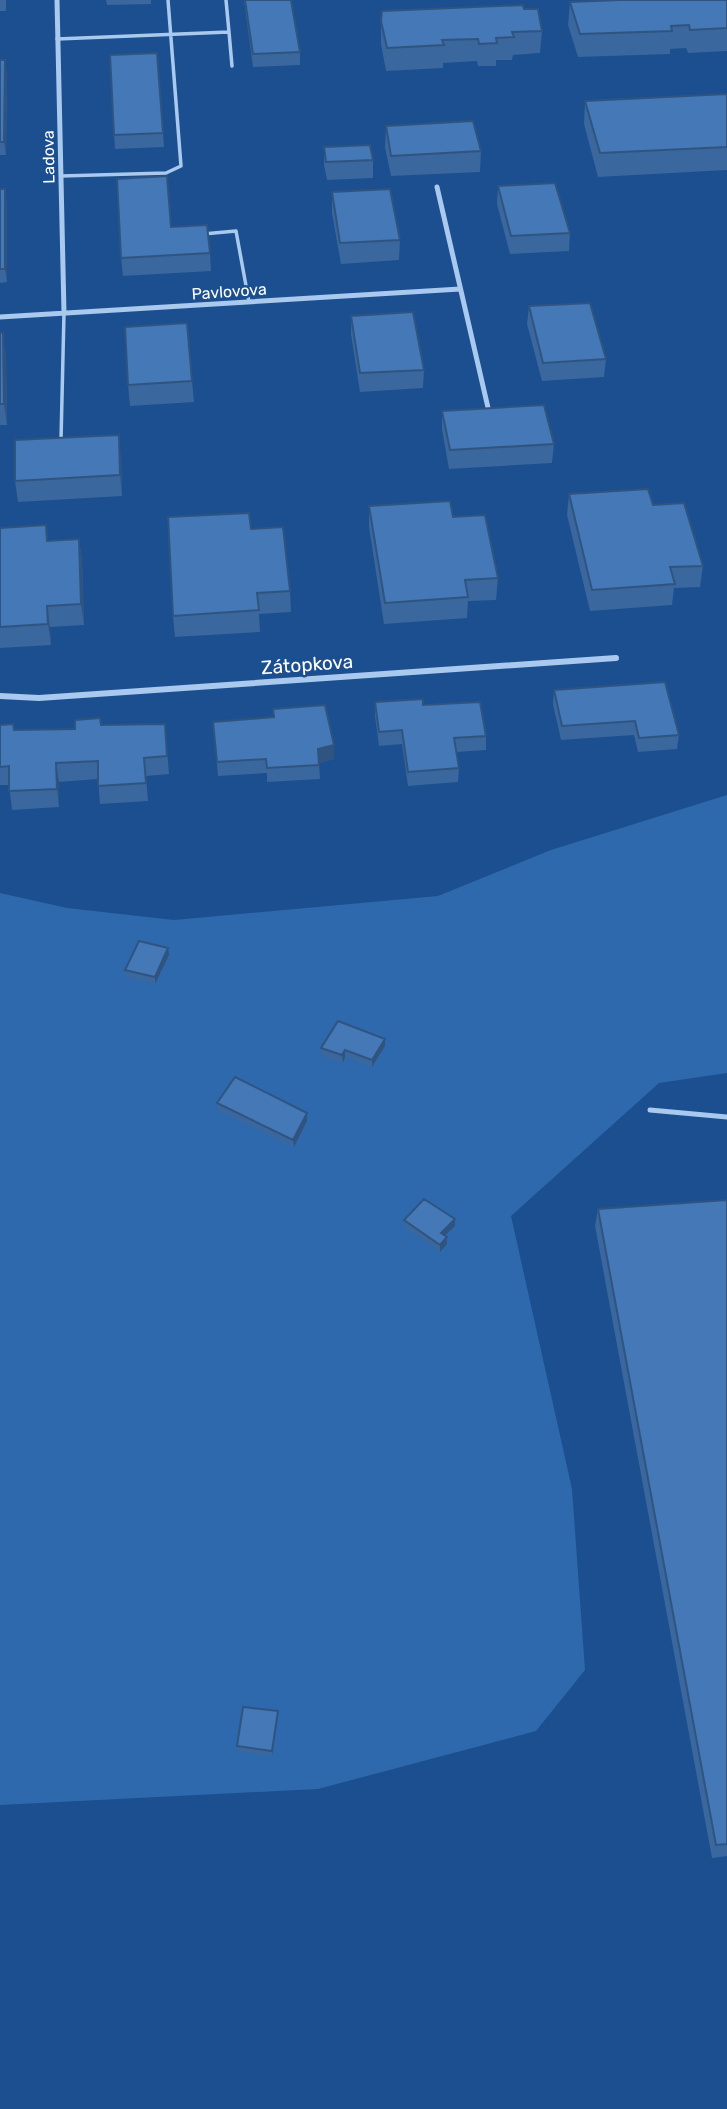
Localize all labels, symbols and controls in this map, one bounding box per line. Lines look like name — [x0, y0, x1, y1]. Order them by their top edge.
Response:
street label: Ladova — [39, 130, 58, 184]
street label: Pavlovova — [191, 279, 267, 304]
street label: Zátopkova — [260, 650, 354, 679]

